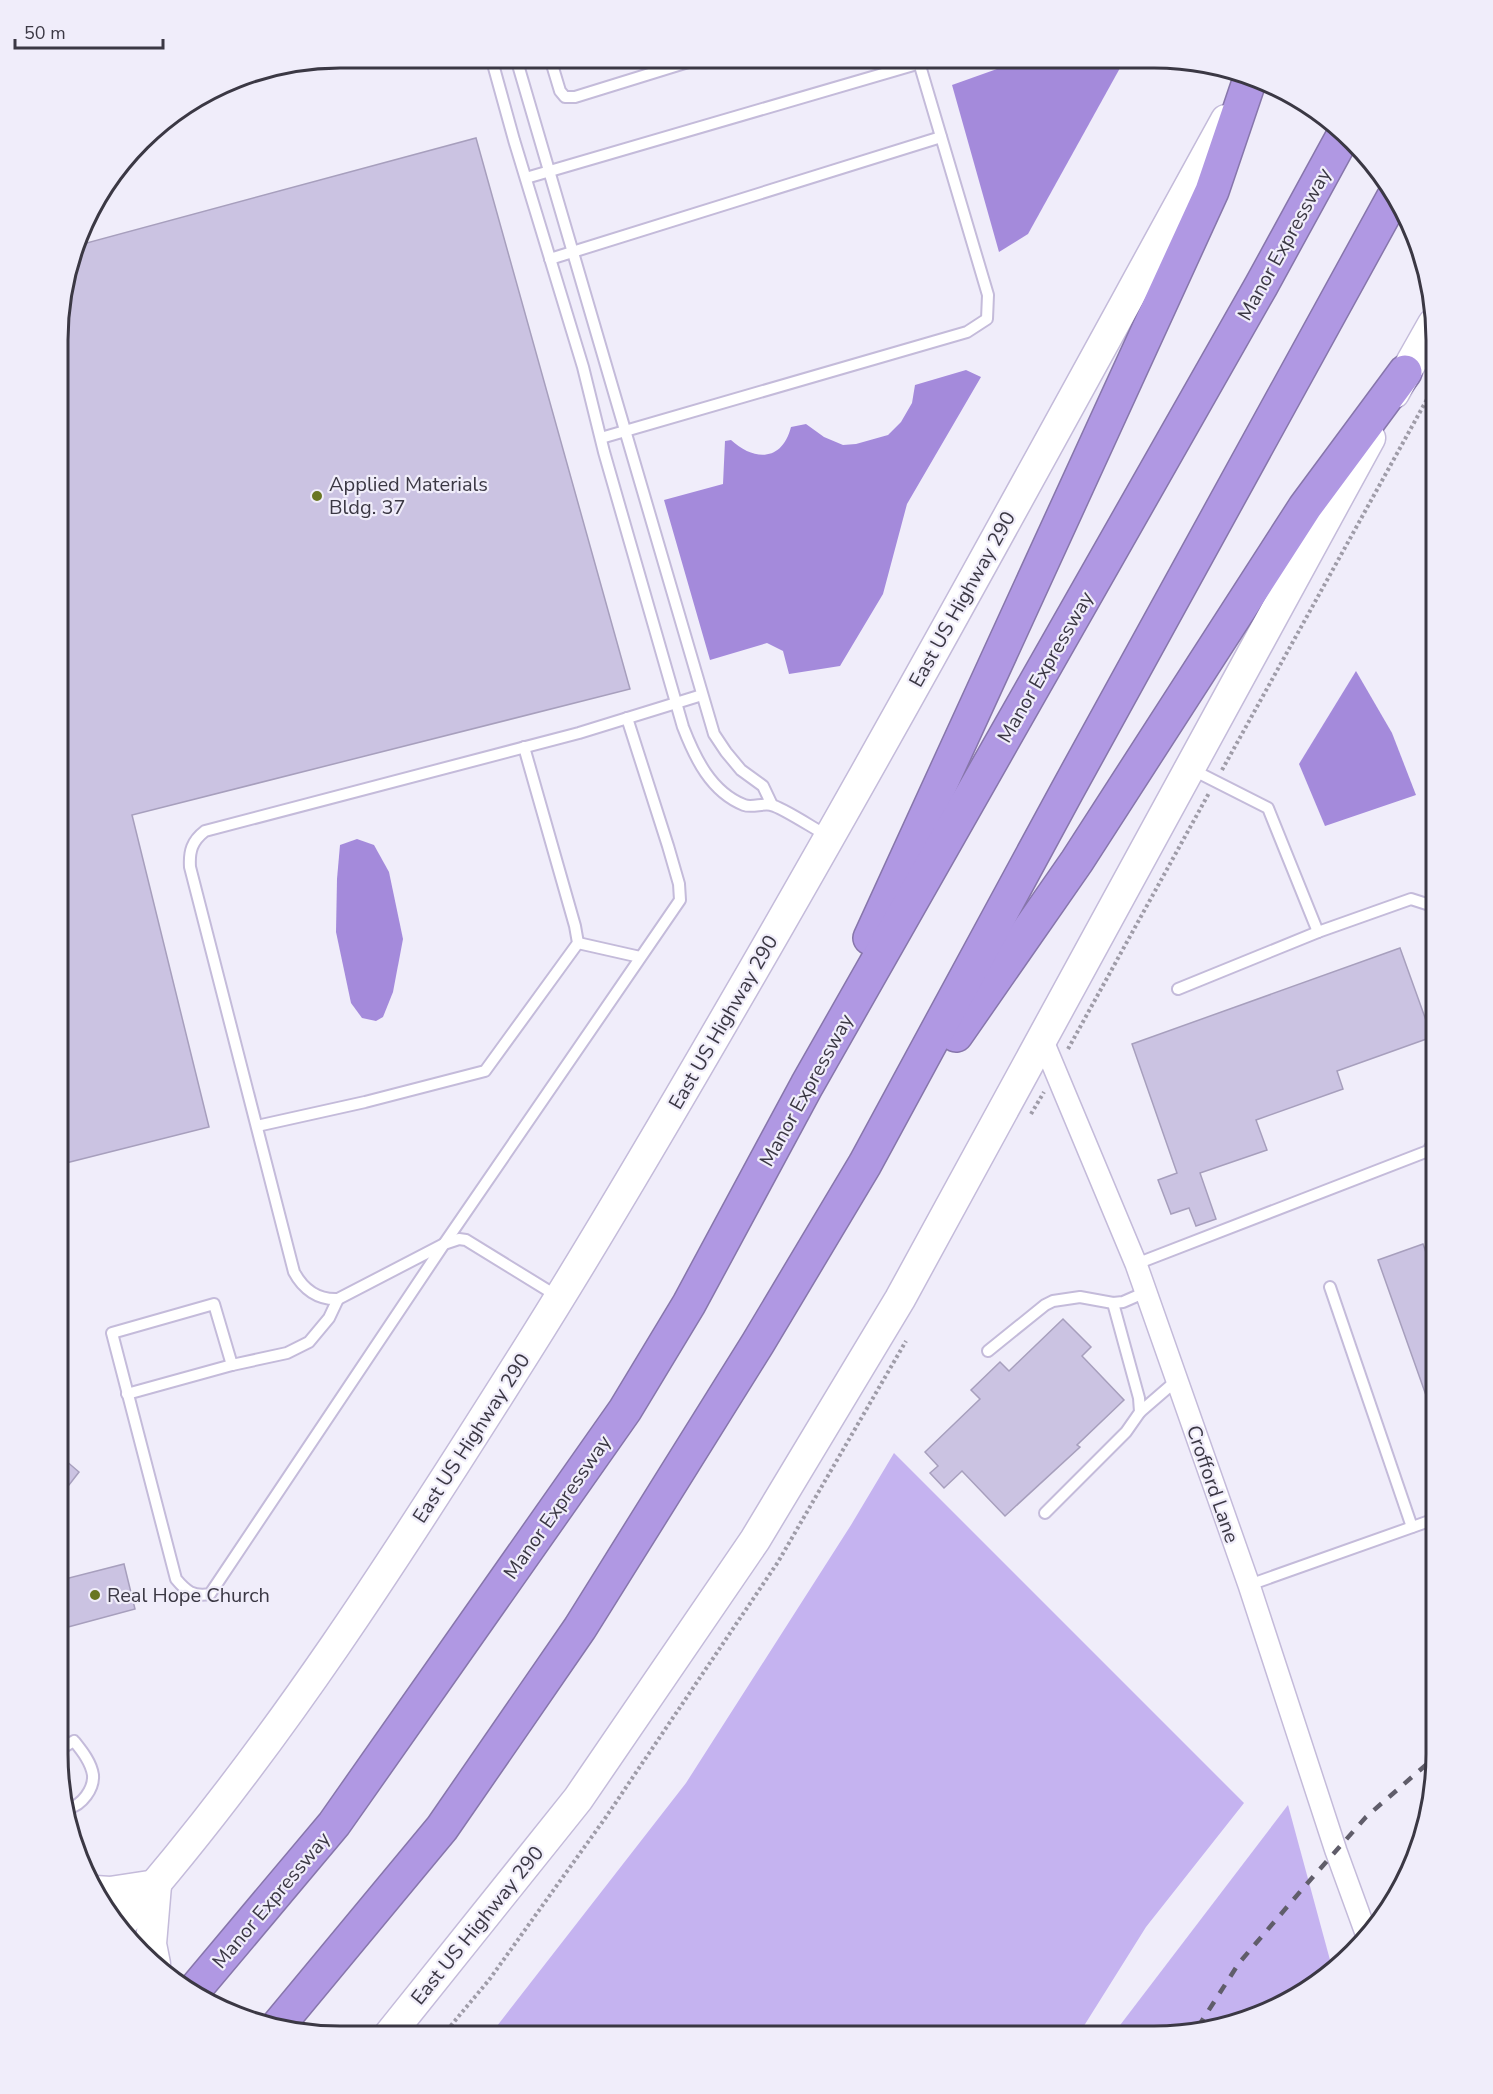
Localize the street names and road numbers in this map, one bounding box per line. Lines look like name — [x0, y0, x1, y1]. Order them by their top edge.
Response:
street label: Manor Expressway — [1231, 163, 1338, 325]
street label: East US Highway 290 — [903, 506, 1022, 692]
street label: Manor Expressway — [991, 586, 1100, 748]
street label: East US Highway 290 — [662, 930, 784, 1114]
street label: Manor Expressway — [753, 1009, 860, 1171]
street label: East US Highway 290 — [406, 1348, 536, 1528]
street label: Crofford Lane — [1180, 1422, 1245, 1547]
street label: Manor Expressway — [497, 1429, 618, 1585]
street label: Manor Expressway — [206, 1826, 337, 1974]
street label: East US Highway 290 — [405, 1840, 550, 2010]

